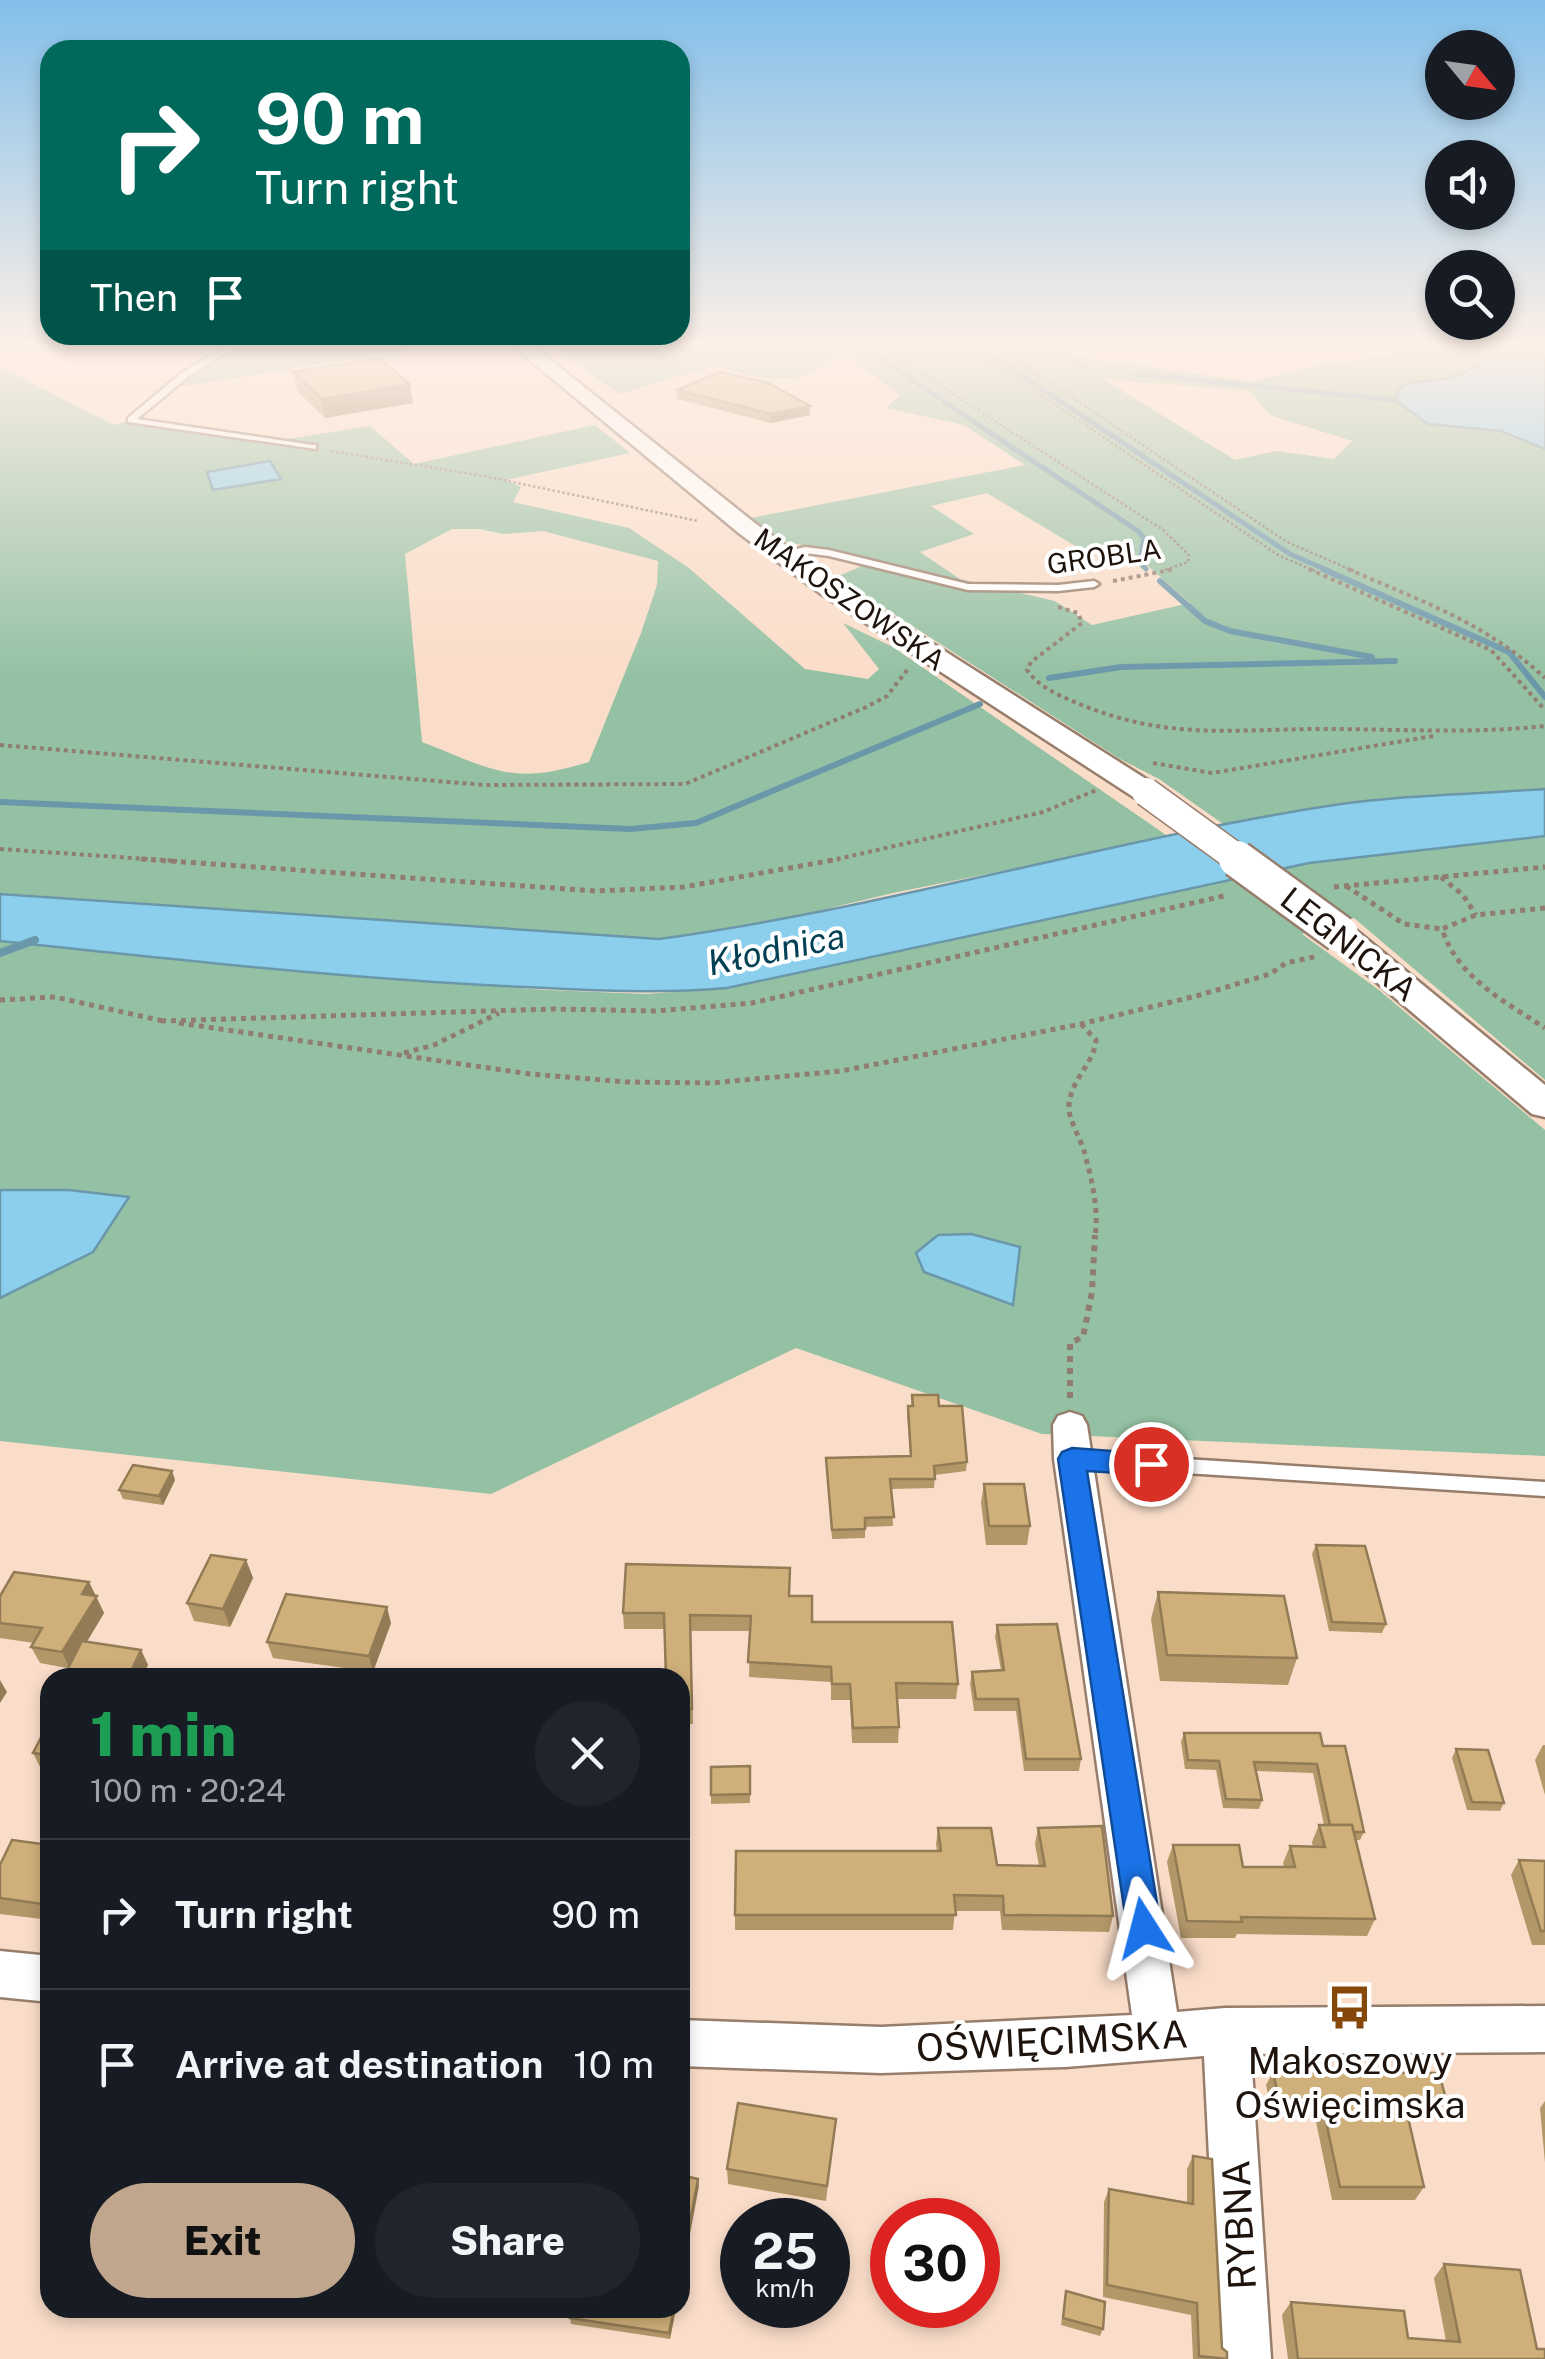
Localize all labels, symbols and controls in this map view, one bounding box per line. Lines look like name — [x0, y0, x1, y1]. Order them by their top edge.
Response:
north arrow — [1425, 30, 1515, 120]
map controls — [1425, 30, 1515, 340]
text: 90 m — [255, 77, 425, 160]
icon: right — [90, 80, 220, 210]
button: sound — [1425, 140, 1515, 230]
text: Turn right — [255, 161, 459, 214]
button: search — [1425, 250, 1515, 340]
icon: arrive — [198, 270, 253, 325]
text: Then — [90, 275, 178, 320]
street label: MAKOSZOWSKA — [748, 521, 952, 677]
street label: GROBLA — [1045, 532, 1163, 580]
street label: LEGNICKA — [1274, 880, 1424, 1008]
water label: Kłodnica — [704, 914, 848, 984]
pin — [1109, 1422, 1194, 1507]
icon: arrive — [1124, 1437, 1179, 1492]
text: 1 min — [90, 1699, 237, 1770]
button: close — [535, 1701, 640, 1806]
text: 100 m · 20:24 — [90, 1772, 286, 1809]
position arrow — [1092, 1876, 1196, 1980]
icon: right — [90, 1887, 145, 1942]
text: Turn right — [175, 1892, 353, 1937]
text: 90 m — [551, 1892, 640, 1937]
bus stop icon: Makoszowy Oświęcimska — [1326, 1984, 1374, 2032]
street label: OŚWIĘCIMSKA — [915, 2011, 1189, 2071]
icon: arrive — [90, 2037, 145, 2092]
place label: Makoszowy Oświęcimska — [1234, 2038, 1466, 2127]
text: Arrive at destination — [175, 2042, 543, 2087]
text: 10 m — [573, 2042, 654, 2087]
street label: RYBNA — [1213, 2159, 1265, 2291]
button: Exit — [90, 2183, 355, 2298]
button: Share — [375, 2183, 640, 2298]
speed limit sign: 30 — [870, 2198, 1000, 2328]
text: 25 — [752, 2221, 818, 2280]
text: km/h — [756, 2273, 814, 2303]

